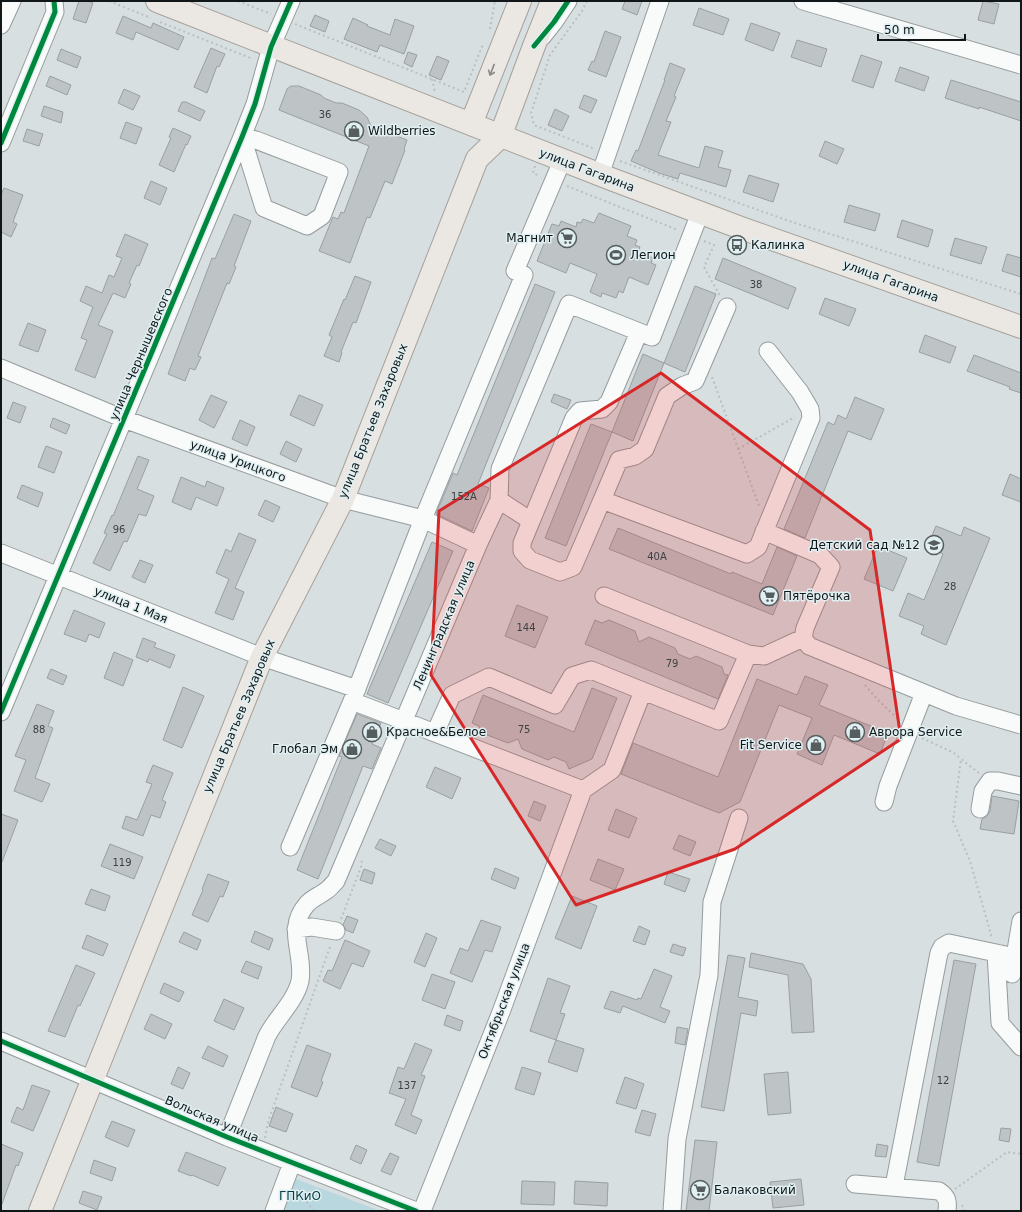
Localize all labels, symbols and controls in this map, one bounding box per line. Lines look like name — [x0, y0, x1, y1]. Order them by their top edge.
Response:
scale bar — [878, 16, 965, 42]
text: 50 m — [884, 23, 915, 37]
one-way arrow — [488, 64, 496, 76]
house number: 36 — [319, 109, 331, 120]
shop icon: Wildberries — [343, 120, 365, 142]
place label: Wildberries — [368, 124, 436, 138]
street label: улица Гагарина — [537, 145, 637, 195]
supermarket icon: Магнит — [556, 227, 578, 249]
place label: Магнит — [506, 231, 553, 245]
bus stop icon: Калинка — [726, 234, 748, 256]
place label: Калинка — [751, 238, 805, 252]
sports icon: Легион — [605, 244, 627, 266]
place label: Легион — [630, 248, 676, 262]
street label: улица Гагарина — [841, 257, 941, 305]
house number: 38 — [750, 279, 762, 290]
street label: улица Чернышевского — [107, 286, 175, 422]
street label: улица Братьев Захаровых — [335, 342, 411, 500]
street label: улица Урицкого — [188, 437, 288, 485]
house number: 152А — [451, 491, 477, 502]
house number: 96 — [113, 524, 125, 535]
school or university icon: Детский сад №12 — [923, 534, 945, 556]
place label: Детский сад №12 — [809, 538, 920, 552]
house number: 40А — [647, 551, 667, 562]
street label: Ленинградская улица — [410, 558, 478, 692]
house number: 28 — [944, 581, 956, 592]
street label: улица 1 Мая — [92, 584, 170, 626]
supermarket icon: Пятёрочка — [758, 585, 780, 607]
place label: Пятёрочка — [783, 589, 850, 603]
house number: 144 — [516, 622, 536, 633]
street label: улица Братьев Захаровых — [200, 637, 278, 795]
house number: 79 — [666, 658, 678, 669]
shop icon: Красное&Белое — [361, 721, 383, 743]
shop icon: Аврора Service — [844, 721, 866, 743]
house number: 88 — [33, 724, 45, 735]
house number: 75 — [518, 724, 530, 735]
place label: Красное&Белое — [386, 725, 486, 739]
place label: Аврора Service — [869, 725, 962, 739]
shop icon: Fit Service — [805, 734, 827, 756]
shop icon: Глобал Эм — [341, 738, 363, 760]
place label: Fit Service — [740, 738, 802, 752]
place label: Глобал Эм — [272, 742, 338, 756]
house number: 119 — [112, 857, 132, 868]
street label: Октябрьская улица — [475, 941, 533, 1061]
house number: 12 — [937, 1075, 949, 1086]
house number: 137 — [397, 1080, 417, 1091]
street label: Вольская улица — [163, 1093, 261, 1145]
supermarket icon: Балаковский — [689, 1179, 711, 1201]
place label: Балаковский — [714, 1183, 796, 1197]
park label: ГПКиО — [279, 1189, 321, 1203]

